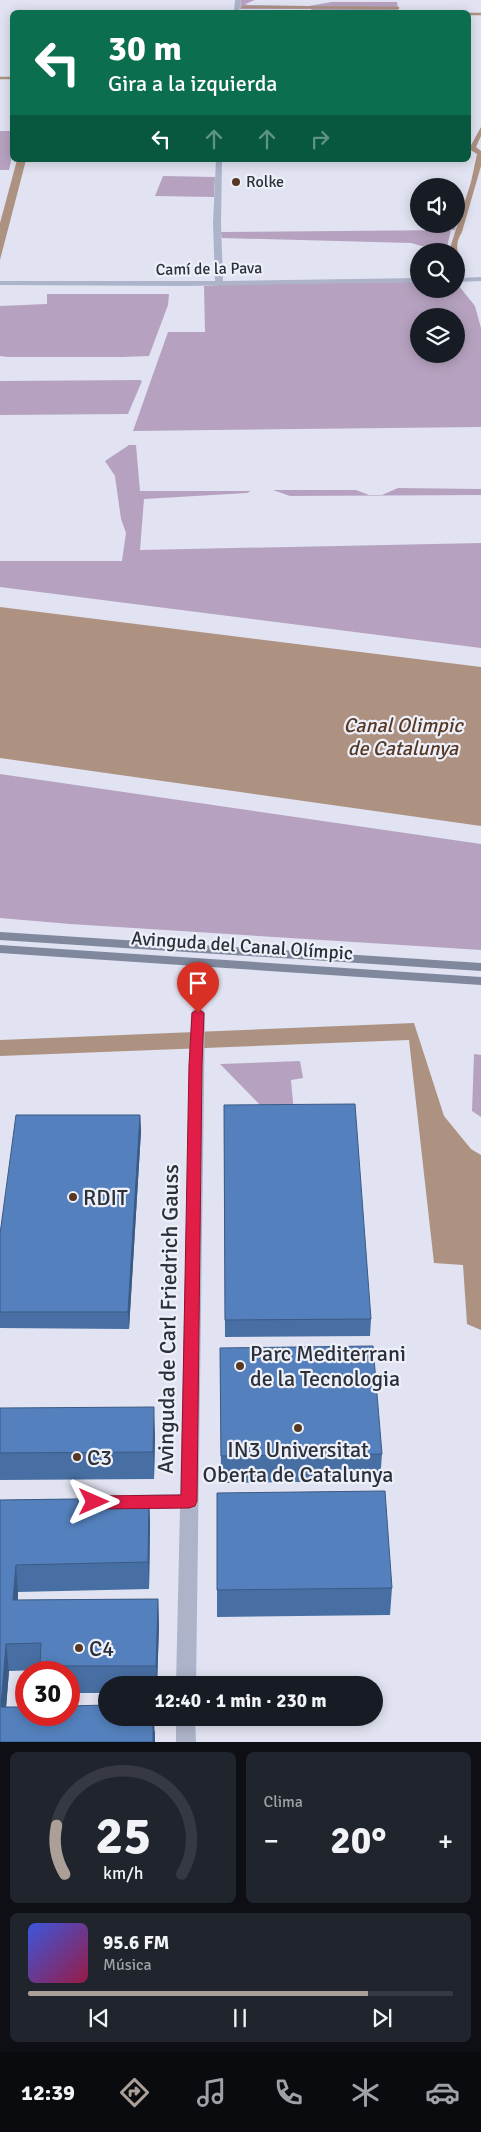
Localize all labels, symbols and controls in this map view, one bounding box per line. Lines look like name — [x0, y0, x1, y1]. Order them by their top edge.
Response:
text: 30 m — [108, 27, 182, 70]
icon: left — [25, 30, 90, 95]
text: Gira a la izquierda — [108, 70, 277, 97]
icon: left — [147, 125, 175, 153]
icon: ahead — [200, 125, 228, 153]
icon: ahead — [253, 125, 281, 153]
icon: right — [306, 125, 334, 153]
place label: Rolke — [246, 172, 284, 192]
marker: Rolke — [230, 176, 242, 188]
map controls — [410, 178, 465, 363]
button: sound — [410, 178, 465, 233]
button: search — [410, 243, 465, 298]
street label: Camí de la Pava — [156, 258, 262, 280]
button: layers — [410, 308, 465, 363]
water label: Canal Olimpic de Catalunya — [343, 713, 464, 761]
street label: Avinguda del Canal Olímpic — [130, 926, 354, 966]
pin — [177, 962, 219, 1013]
icon: arrive — [184, 969, 212, 997]
street label: Avinguda de Carl Friedrich Gauss — [152, 1164, 184, 1474]
place label: RDIT — [83, 1184, 128, 1211]
marker: RDIT — [67, 1191, 79, 1203]
place label: Parc Mediterrani de la Tecnologia — [250, 1340, 406, 1392]
marker: Parc Mediterrani de la Tecnologia — [234, 1360, 246, 1372]
marker: IN3 Universitat Oberta de Catalunya — [292, 1422, 304, 1434]
place label: IN3 Universitat Oberta de Catalunya — [203, 1436, 393, 1488]
place label: C3 — [87, 1444, 112, 1471]
marker: C3 — [71, 1451, 83, 1463]
position arrow — [67, 1475, 119, 1527]
place label: C4 — [89, 1635, 114, 1662]
marker: C4 — [73, 1642, 85, 1654]
speed limit sign: 30 — [15, 1661, 80, 1726]
text: 12:40 · 1 min · 230 m — [154, 1689, 327, 1713]
text: Clima — [264, 1792, 303, 1812]
text: 25 — [95, 1804, 151, 1868]
text: 20° — [330, 1817, 386, 1864]
text: − — [264, 1824, 279, 1858]
text: + — [438, 1824, 453, 1858]
text: km/h — [103, 1862, 143, 1884]
text: 95.6 FM — [103, 1931, 169, 1955]
text: Música — [103, 1955, 152, 1975]
icon: previous — [85, 2004, 113, 2032]
icon: pause — [226, 2004, 254, 2032]
icon: next — [368, 2004, 396, 2032]
icon: directions — [117, 2075, 152, 2110]
icon: music — [194, 2075, 229, 2110]
icon: phone — [271, 2075, 306, 2110]
icon: climate — [348, 2075, 383, 2110]
icon: car — [425, 2075, 460, 2110]
text: 12:39 — [21, 2079, 75, 2106]

